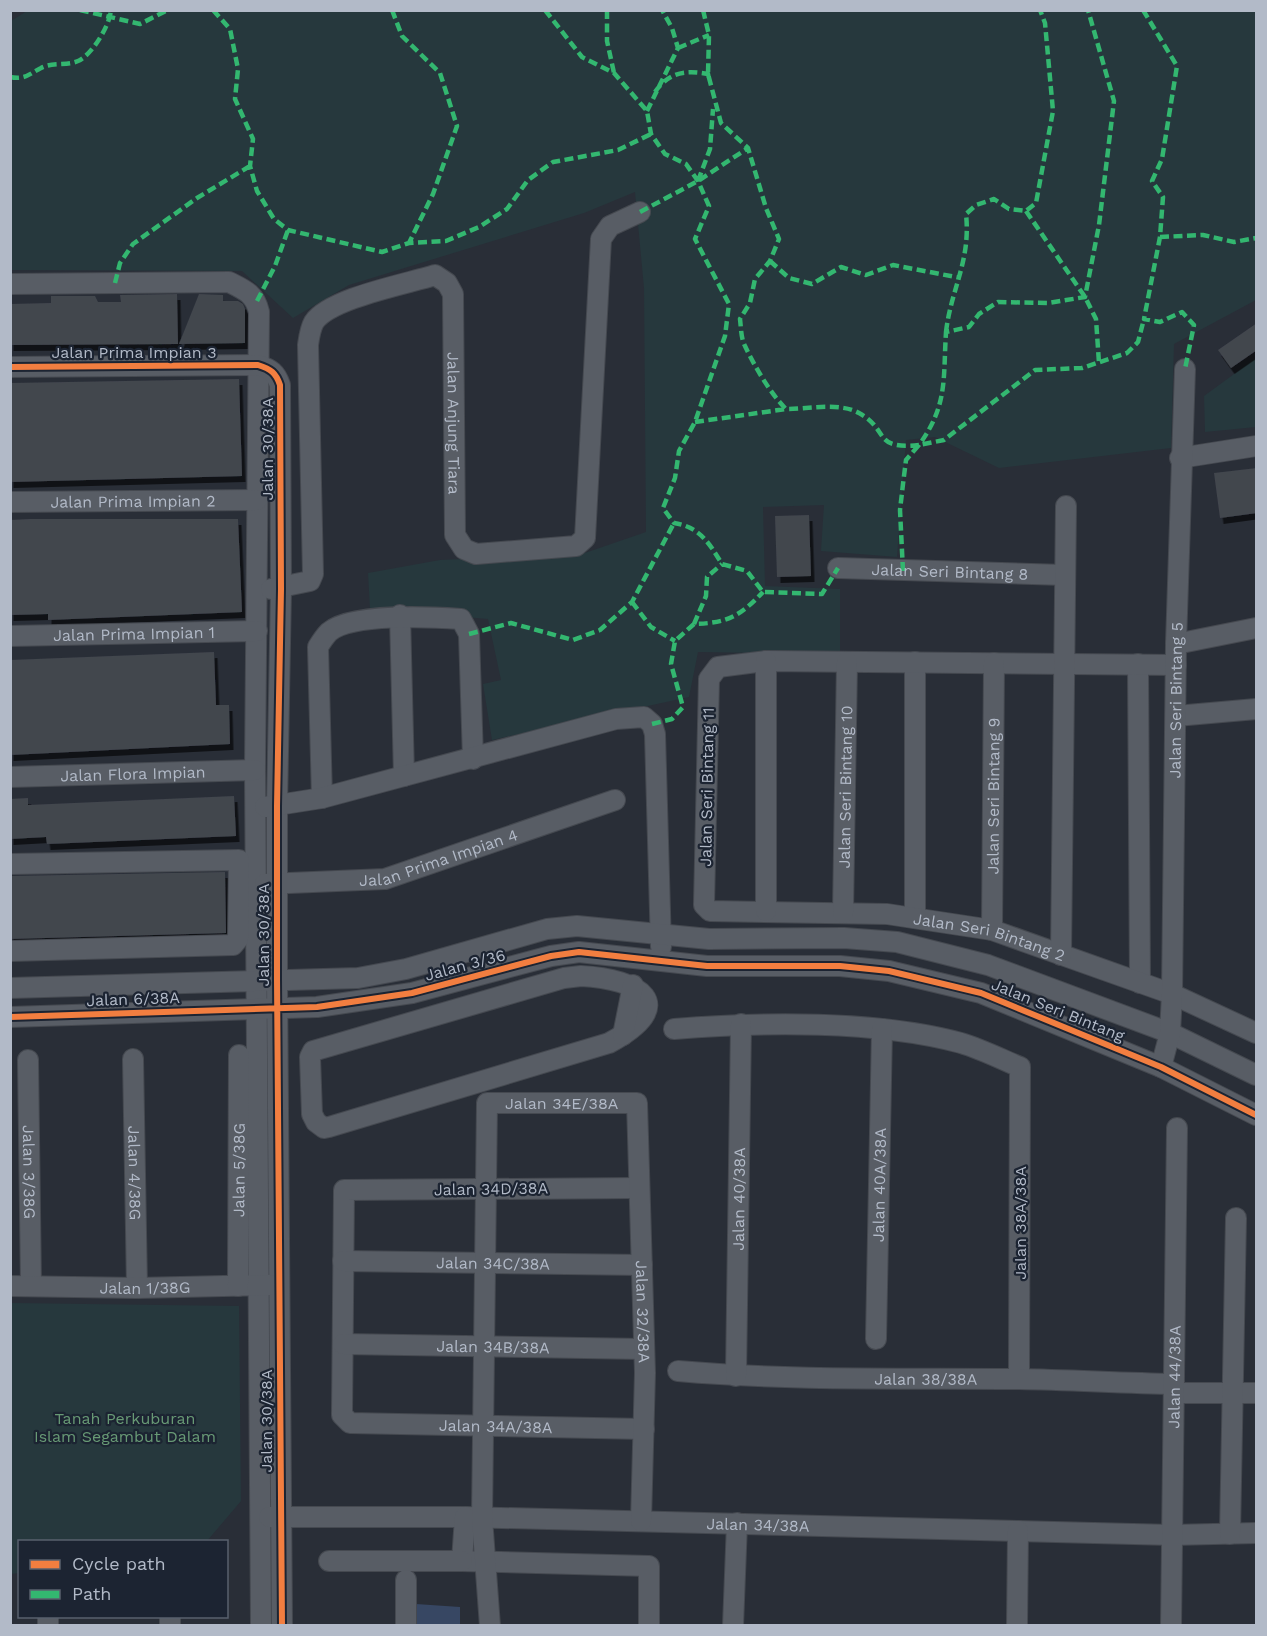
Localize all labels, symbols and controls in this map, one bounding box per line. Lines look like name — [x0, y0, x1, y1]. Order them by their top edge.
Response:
street label: Jalan Prima Impian 3 — [51, 343, 217, 362]
street label: Jalan Anjung Tiara — [444, 352, 464, 495]
street label: Jalan 30/38A — [258, 397, 277, 500]
street label: Jalan Prima Impian 2 — [50, 491, 216, 511]
street label: Jalan Seri Bintang 8 — [871, 560, 1029, 583]
street label: Jalan Prima Impian 1 — [53, 622, 215, 645]
street label: Jalan Seri Bintang 5 — [1165, 622, 1186, 779]
street label: Jalan Seri Bintang 10 — [834, 705, 856, 869]
street label: Jalan Seri Bintang 11 — [696, 707, 718, 867]
street label: Jalan Seri Bintang 9 — [983, 717, 1003, 875]
street label: Jalan Flora Impian — [60, 762, 206, 785]
street label: Jalan Prima Impian 4 — [359, 825, 520, 890]
street label: Jalan 30/38A — [254, 883, 273, 986]
street label: Jalan Seri Bintang 2 — [912, 909, 1068, 965]
street label: Jalan 3/36 — [423, 945, 507, 985]
street label: Jalan Seri Bintang — [989, 975, 1128, 1045]
street label: Jalan 6/38A — [86, 988, 181, 1010]
street label: Jalan 34E/38A — [505, 1094, 619, 1113]
street label: Jalan 5/38G — [229, 1123, 248, 1217]
street label: Jalan 3/38G — [19, 1125, 40, 1219]
street label: Jalan 4/38G — [125, 1125, 145, 1221]
street label: Jalan 40A/38A — [868, 1127, 890, 1242]
street label: Jalan 40/38A — [728, 1147, 749, 1251]
street label: Jalan 38A/38A — [1011, 1166, 1030, 1280]
street label: Jalan 34D/38A — [434, 1178, 549, 1199]
street label: Jalan 34C/38A — [436, 1253, 551, 1273]
street label: Jalan 32/38A — [632, 1260, 654, 1364]
street label: Jalan 1/38G — [99, 1277, 191, 1298]
street label: Jalan 44/38A — [1164, 1325, 1184, 1429]
street label: Jalan 34B/38A — [436, 1336, 550, 1357]
street label: Jalan 30/38A — [257, 1369, 276, 1472]
street label: Jalan 38/38A — [874, 1369, 978, 1388]
park label: Tanah Perkuburan Islam Segambut Dalam — [34, 1409, 216, 1446]
street label: Jalan 34A/38A — [439, 1415, 553, 1437]
street label: Jalan 34/38A — [706, 1514, 810, 1535]
legend — [18, 1540, 228, 1618]
text: Cycle path — [72, 1553, 166, 1574]
text: Path — [72, 1583, 112, 1604]

